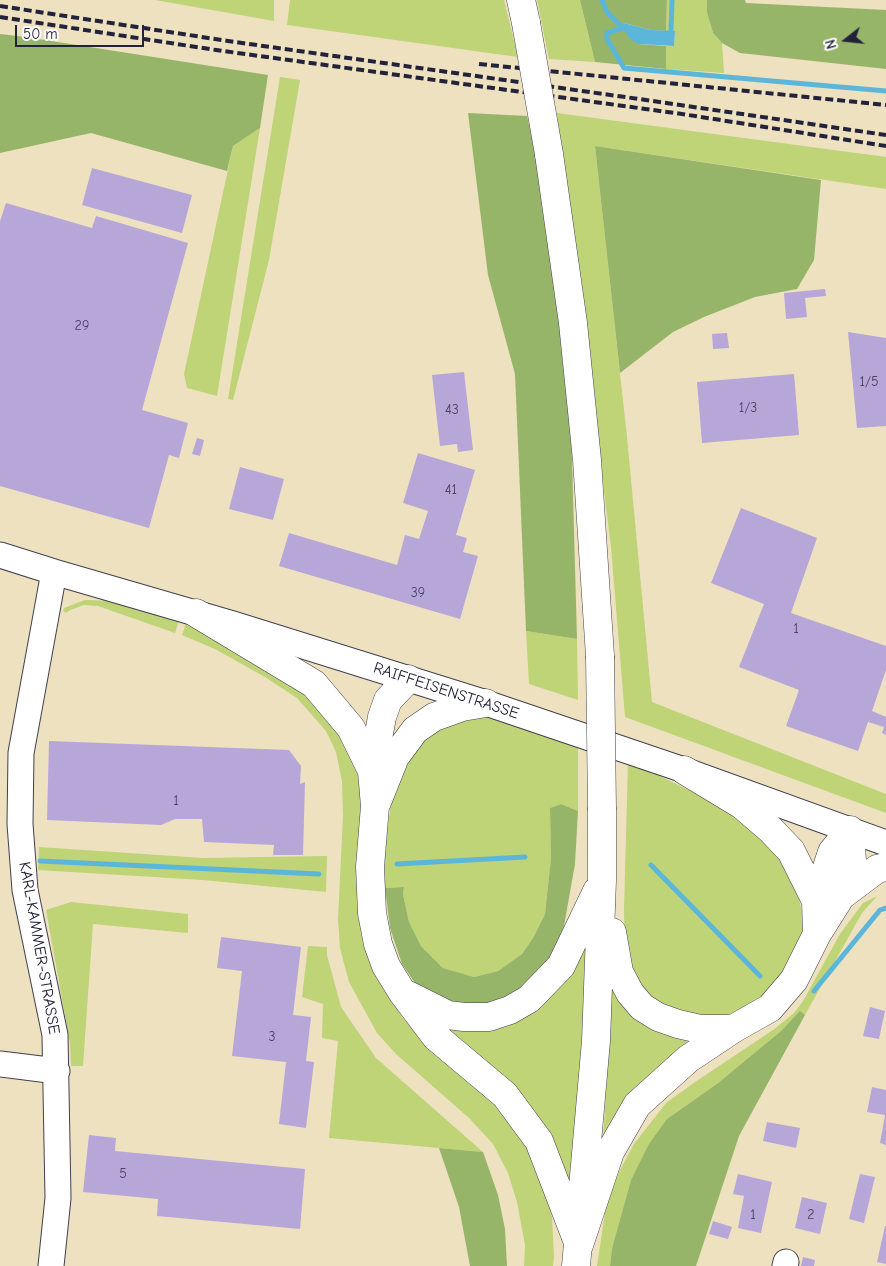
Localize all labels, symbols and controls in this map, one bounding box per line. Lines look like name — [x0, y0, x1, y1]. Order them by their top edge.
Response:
scale bar — [18, 15, 146, 47]
north arrow — [821, 15, 871, 65]
text: 50 m — [23, 25, 58, 43]
text: N — [822, 38, 841, 51]
house number: 29 — [75, 318, 89, 334]
house number: 1/5 — [859, 374, 879, 390]
house number: 1/3 — [739, 400, 757, 416]
house number: 43 — [445, 402, 459, 418]
house number: 41 — [445, 482, 457, 498]
house number: 39 — [411, 585, 425, 601]
house number: 1 — [793, 621, 799, 637]
street label: RAIFFEISENSTRASSE — [371, 658, 521, 724]
house number: 1 — [173, 793, 179, 809]
street label: KARL-KAMMER-STRASSE — [14, 860, 64, 1036]
house number: 3 — [268, 1029, 276, 1045]
house number: 5 — [119, 1166, 127, 1182]
house number: 1 — [750, 1207, 756, 1223]
house number: 2 — [807, 1207, 815, 1223]

